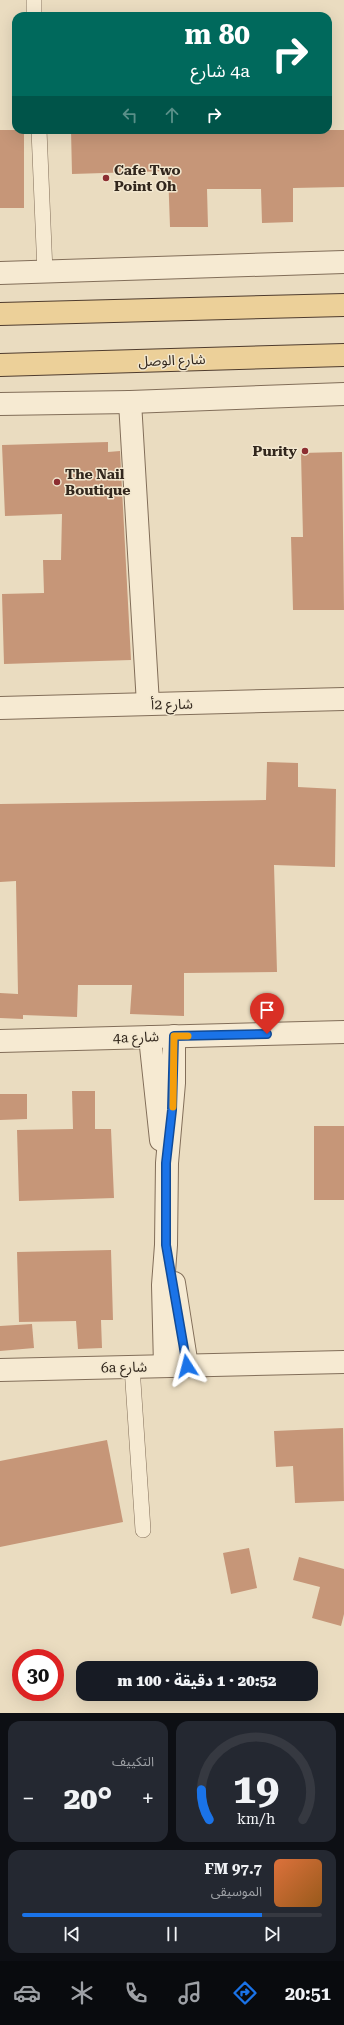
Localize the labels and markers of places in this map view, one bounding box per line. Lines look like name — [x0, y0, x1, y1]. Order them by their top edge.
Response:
place label: Cafe Two Point Oh — [114, 162, 181, 194]
marker: Cafe Two Point Oh — [101, 173, 111, 183]
place label: Purity — [252, 443, 298, 459]
marker: Purity — [300, 446, 310, 456]
place label: The Nail Boutique — [65, 466, 131, 498]
marker: The Nail Boutique — [52, 477, 62, 487]
pin — [250, 993, 284, 1034]

